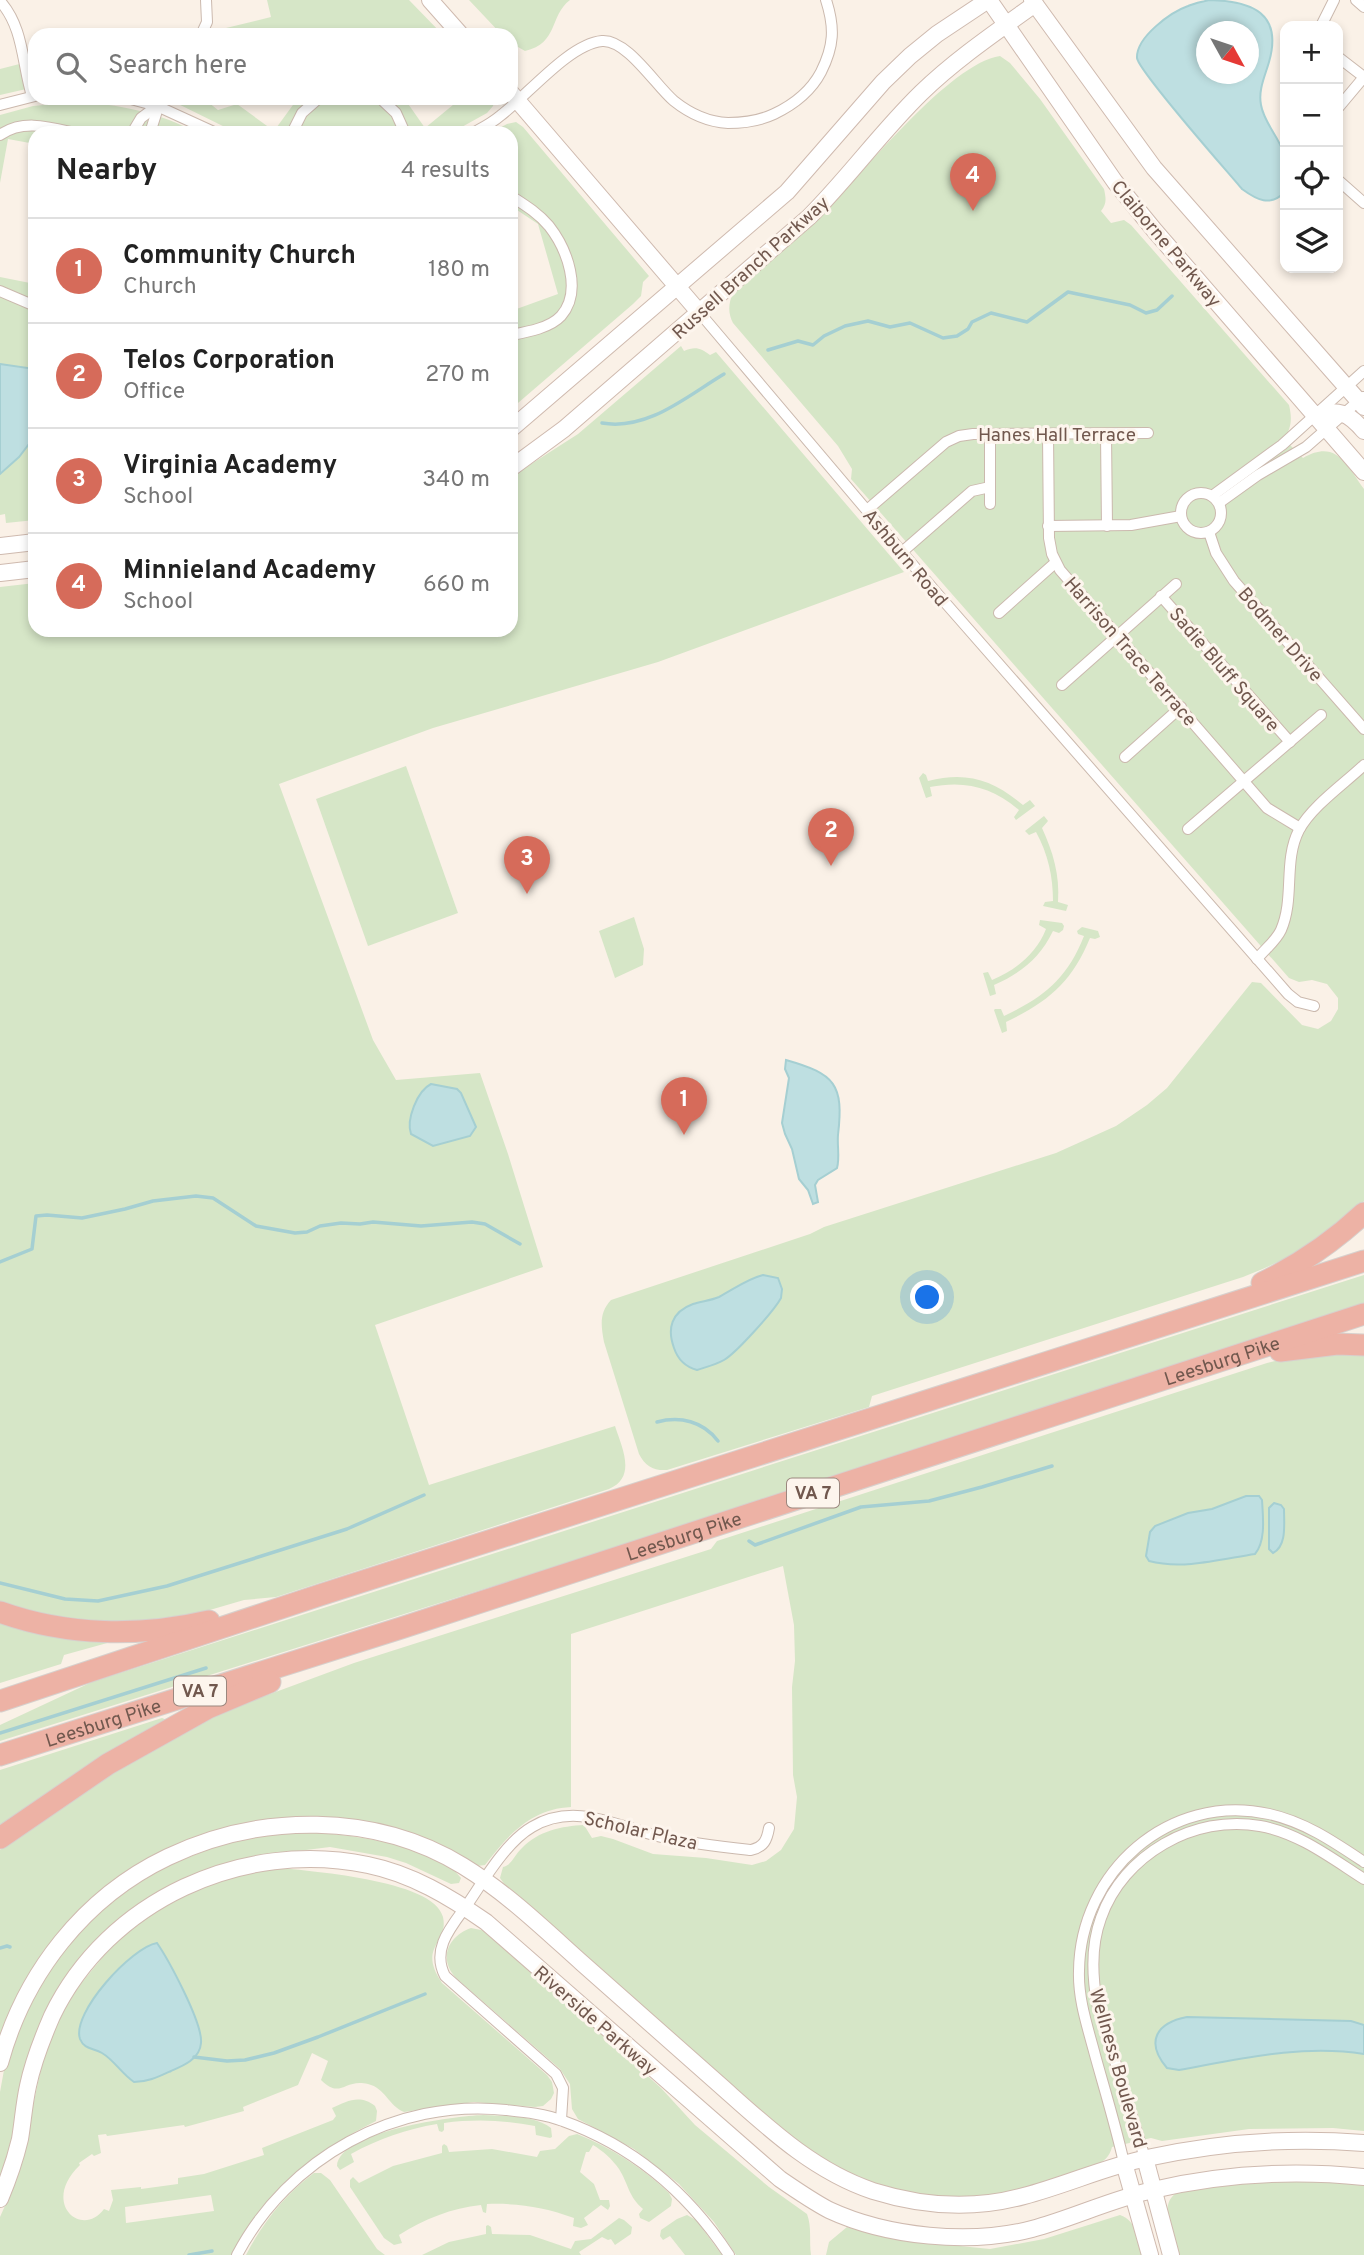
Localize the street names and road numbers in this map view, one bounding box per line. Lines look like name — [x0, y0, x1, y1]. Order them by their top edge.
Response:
street label: Claiborne Parkway — [1105, 176, 1226, 313]
street label: Russell Branch Parkway — [668, 192, 835, 345]
street label: Hanes Hall Terrace — [978, 424, 1136, 448]
street label: Ashburn Road — [857, 504, 952, 612]
street label: Harrison Trace Terrace — [1058, 573, 1201, 732]
street label: Bodmer Drive — [1232, 583, 1327, 688]
street label: Sadie Bluff Square — [1163, 603, 1284, 738]
street label: Leesburg Pike — [1162, 1332, 1283, 1392]
road number: VA 7 — [787, 1478, 839, 1508]
street label: Leesburg Pike — [623, 1508, 745, 1568]
road number: VA 7 — [174, 1676, 226, 1706]
street label: Leesburg Pike — [43, 1695, 165, 1754]
street label: Scholar Plaza — [581, 1807, 700, 1857]
street label: Riverside Parkway — [528, 1961, 661, 2082]
street label: Wellness Boulevard — [1083, 1986, 1151, 2151]

